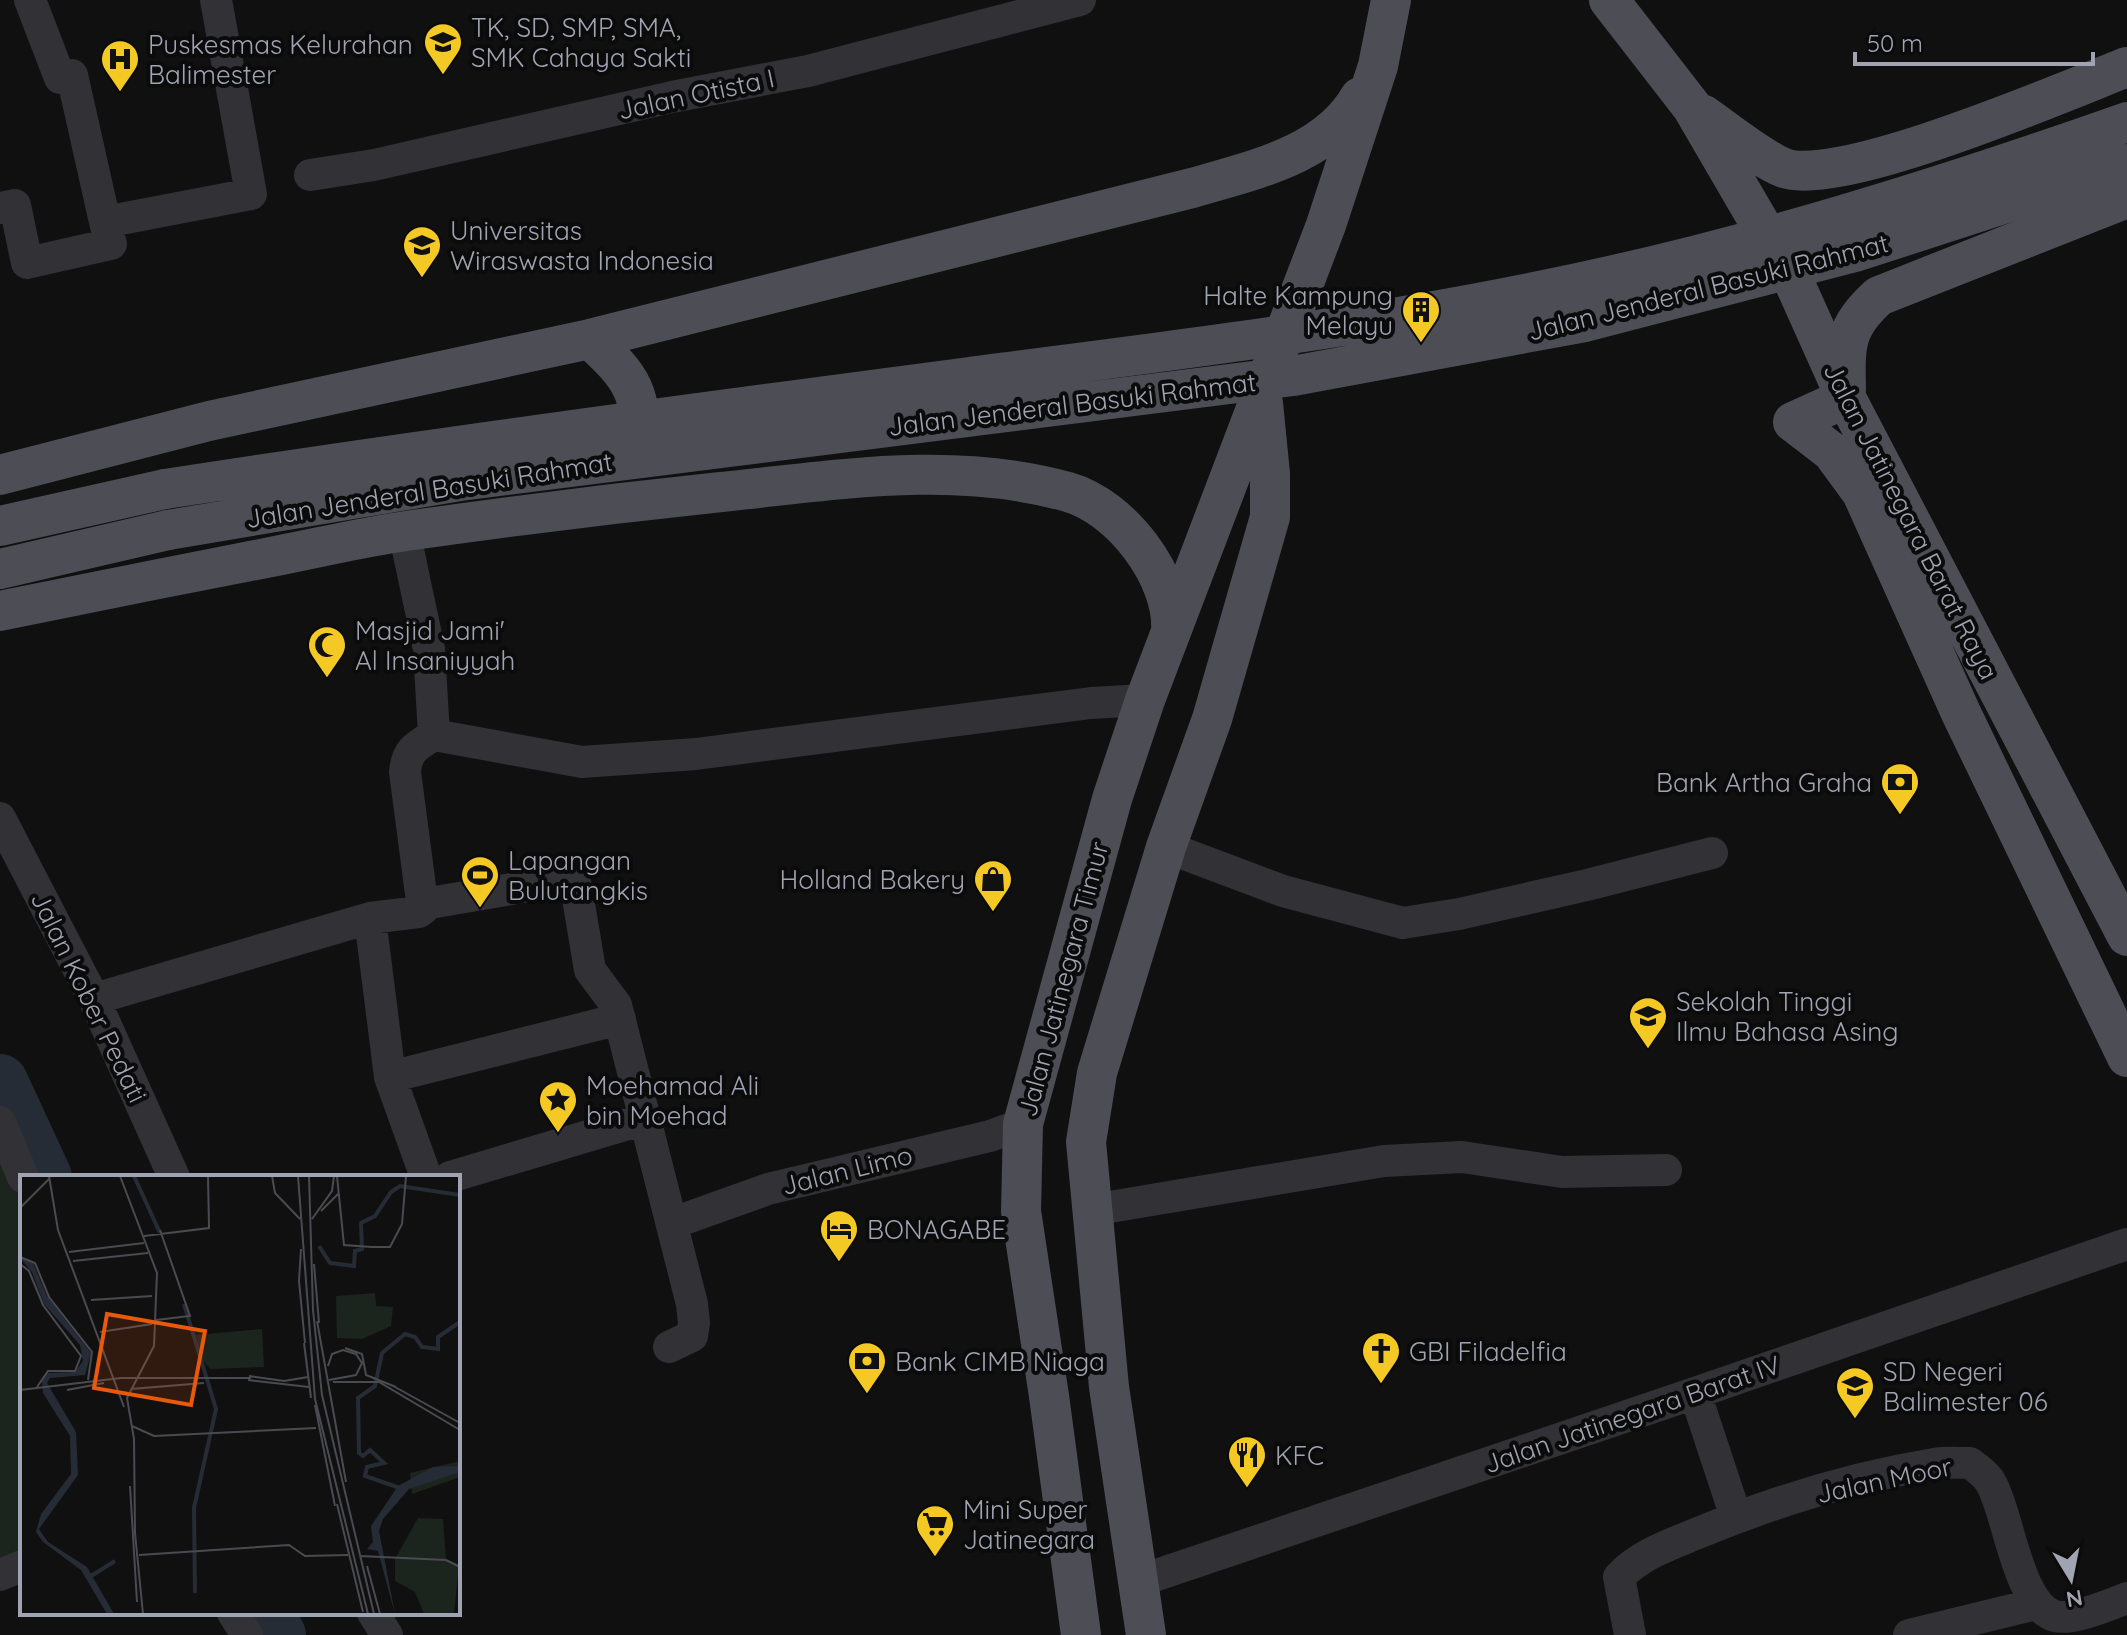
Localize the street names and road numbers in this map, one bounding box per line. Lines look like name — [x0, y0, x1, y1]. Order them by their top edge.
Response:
street label: Jalan Otista I — [615, 61, 777, 127]
street label: Jalan Jenderal Basuki Rahmat — [1524, 226, 1892, 348]
street label: Jalan Jatinegara Barat Raya — [1817, 357, 2005, 685]
street label: Jalan Jenderal Basuki Rahmat — [886, 365, 1258, 443]
street label: Jalan Jenderal Basuki Rahmat — [243, 445, 615, 535]
street label: Jalan Jatinegara Timur — [1010, 838, 1116, 1120]
street label: Jalan Kober Pedati — [24, 886, 154, 1108]
street label: Jalan Limo — [778, 1138, 916, 1202]
street label: Jalan Jatinegara Barat IV — [1479, 1348, 1785, 1480]
street label: Jalan Moor — [1813, 1450, 1955, 1510]

